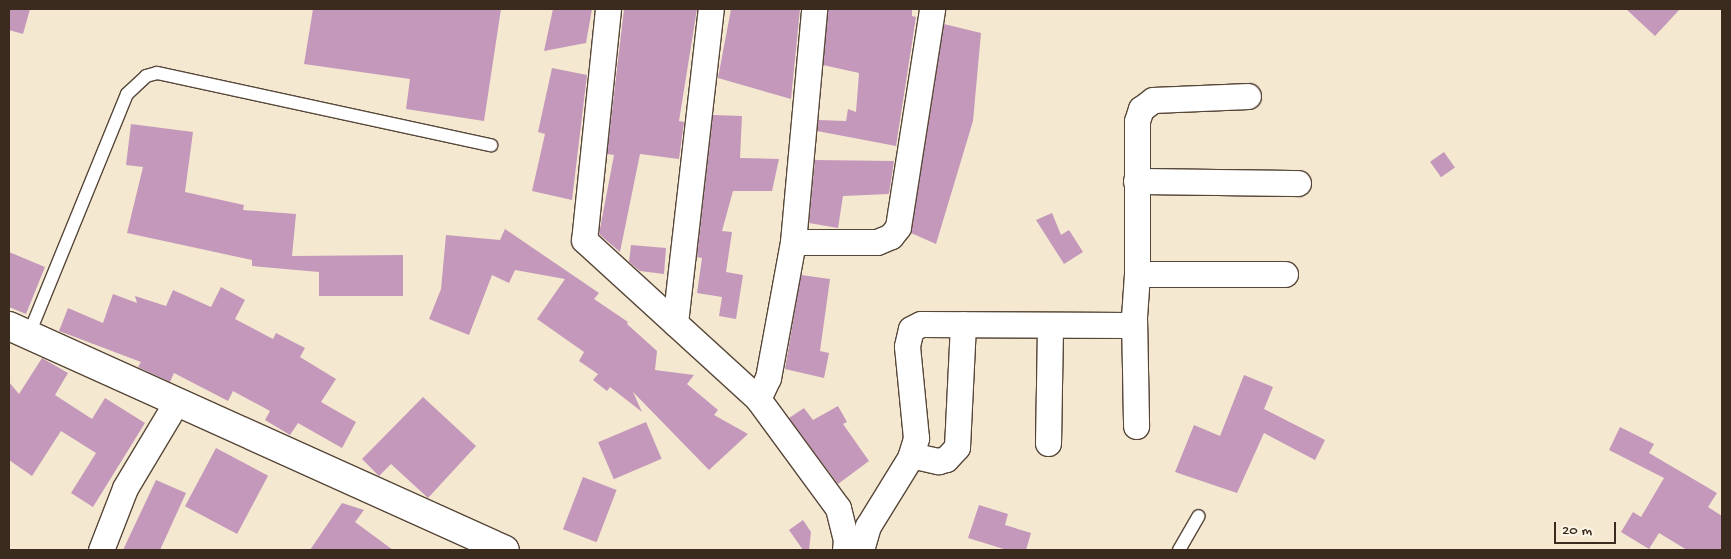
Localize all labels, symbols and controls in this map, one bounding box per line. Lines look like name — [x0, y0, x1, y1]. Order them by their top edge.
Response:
scale bar — [1556, 512, 1618, 544]
text: 20 m — [1562, 522, 1592, 540]

